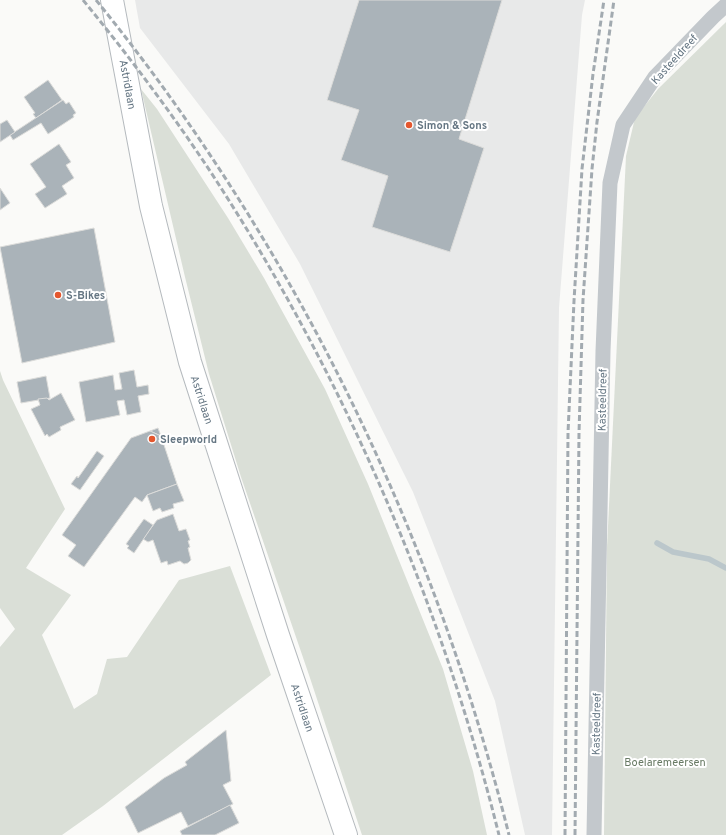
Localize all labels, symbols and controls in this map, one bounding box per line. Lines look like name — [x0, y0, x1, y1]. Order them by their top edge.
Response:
street label: Kasteeldreef — [649, 31, 701, 88]
street label: Astridlaan — [115, 59, 139, 111]
place label: Simon & Sons — [417, 119, 487, 133]
marker: Simon & Sons — [404, 120, 414, 130]
place label: S-Bikes — [66, 289, 105, 303]
marker: S-Bikes — [53, 290, 63, 300]
street label: Kasteeldreef — [595, 368, 611, 431]
street label: Astridlaan — [187, 374, 216, 426]
place label: Sleepworld — [160, 433, 217, 447]
marker: Sleepworld — [147, 434, 157, 444]
street label: Astridlaan — [287, 682, 316, 734]
street label: Kasteeldreef — [589, 692, 605, 755]
park label: Boelaremeersen — [624, 756, 706, 770]

